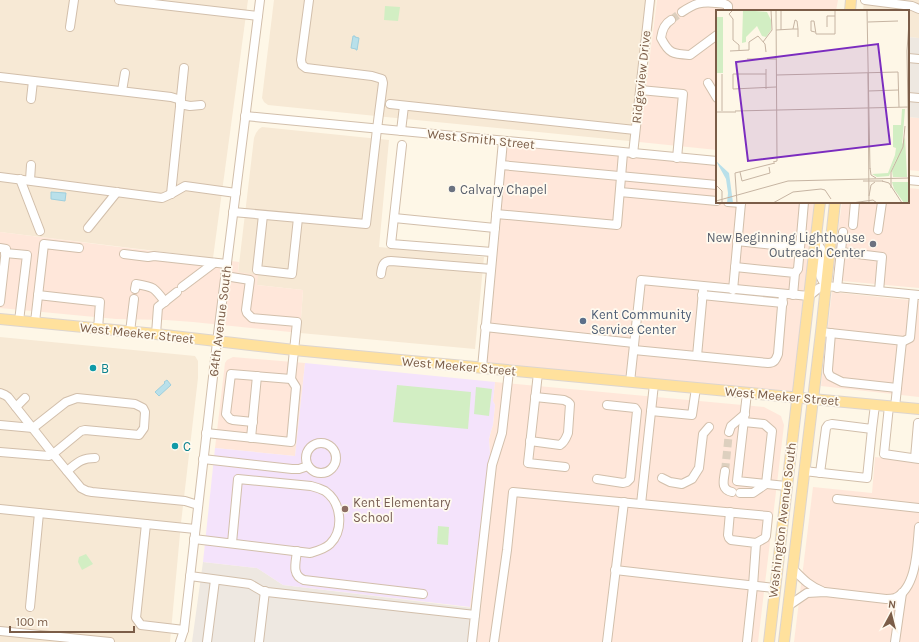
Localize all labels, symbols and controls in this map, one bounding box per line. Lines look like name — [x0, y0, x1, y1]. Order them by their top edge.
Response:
inset map — [716, 10, 909, 203]
street label: Ridgeview Drive — [629, 29, 653, 124]
street label: West Smith Street — [426, 126, 536, 152]
place label: Calvary Chapel — [460, 182, 547, 197]
marker: Calvary Chapel — [447, 184, 457, 194]
place label: New Beginning Lighthouse Outreach Center — [707, 230, 865, 260]
marker: New Beginning Lighthouse Outreach Center — [868, 239, 878, 249]
street label: 64th Avenue South — [206, 265, 234, 377]
place label: Kent Community Service Center — [591, 307, 691, 337]
marker: Kent Community Service Center — [578, 316, 588, 326]
street label: West Meeker Street — [79, 320, 195, 346]
street label: West Meeker Street — [401, 354, 517, 378]
place label: B — [101, 361, 109, 376]
marker: B — [88, 363, 98, 373]
street label: West Meeker Street — [724, 384, 840, 408]
place label: C — [183, 439, 191, 454]
marker: C — [170, 441, 180, 451]
street label: Washington Avenue South — [765, 441, 799, 599]
place label: Kent Elementary School — [353, 495, 451, 525]
marker: Kent Elementary School — [340, 504, 350, 514]
north arrow — [871, 594, 911, 634]
text: N — [887, 598, 897, 612]
scale bar — [10, 608, 134, 634]
text: 100 m — [16, 615, 48, 629]

